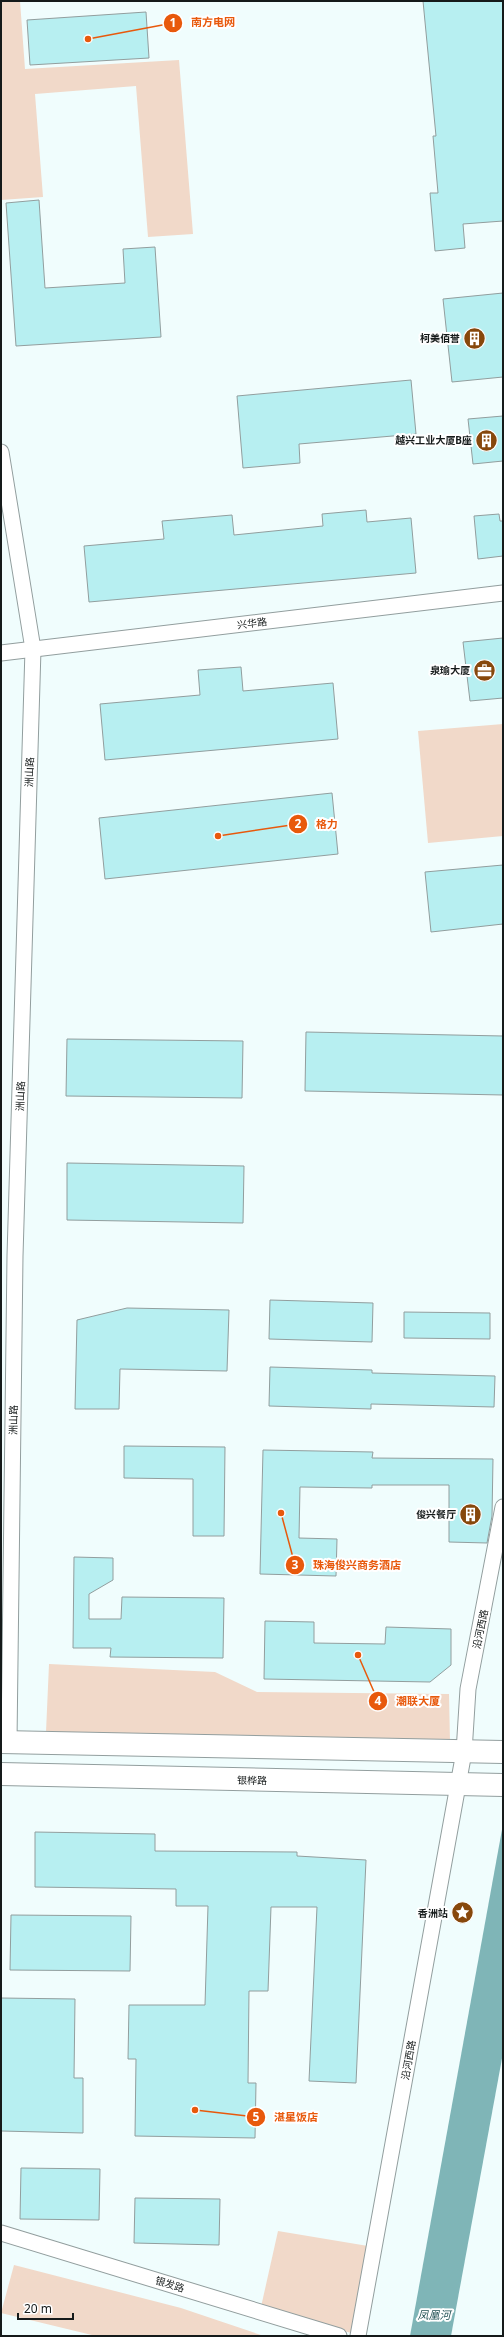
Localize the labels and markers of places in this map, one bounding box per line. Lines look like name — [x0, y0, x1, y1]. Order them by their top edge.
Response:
callout: 南方电网 — [163, 11, 243, 34]
building icon: 柯美佰誉 — [462, 325, 488, 351]
place label: 柯美佰誉 — [420, 331, 460, 345]
building icon: 越兴工业大厦B座 — [474, 427, 500, 453]
place label: 越兴工业大厦B座 — [395, 433, 472, 447]
office icon: 泉瑜大厦 — [472, 657, 498, 683]
place label: 泉瑜大厦 — [430, 663, 470, 677]
callout: 格力 — [288, 812, 346, 835]
building icon: 俊兴餐厅 — [458, 1501, 484, 1527]
place label: 俊兴餐厅 — [416, 1507, 456, 1521]
callout: 珠海俊兴商务酒店 — [285, 1554, 409, 1577]
callout: 潮联大厦 — [368, 1689, 448, 1712]
place icon: 香洲站 — [450, 1900, 476, 1926]
place label: 香洲站 — [417, 1906, 448, 1920]
callout: 湛星饭店 — [246, 2105, 326, 2128]

